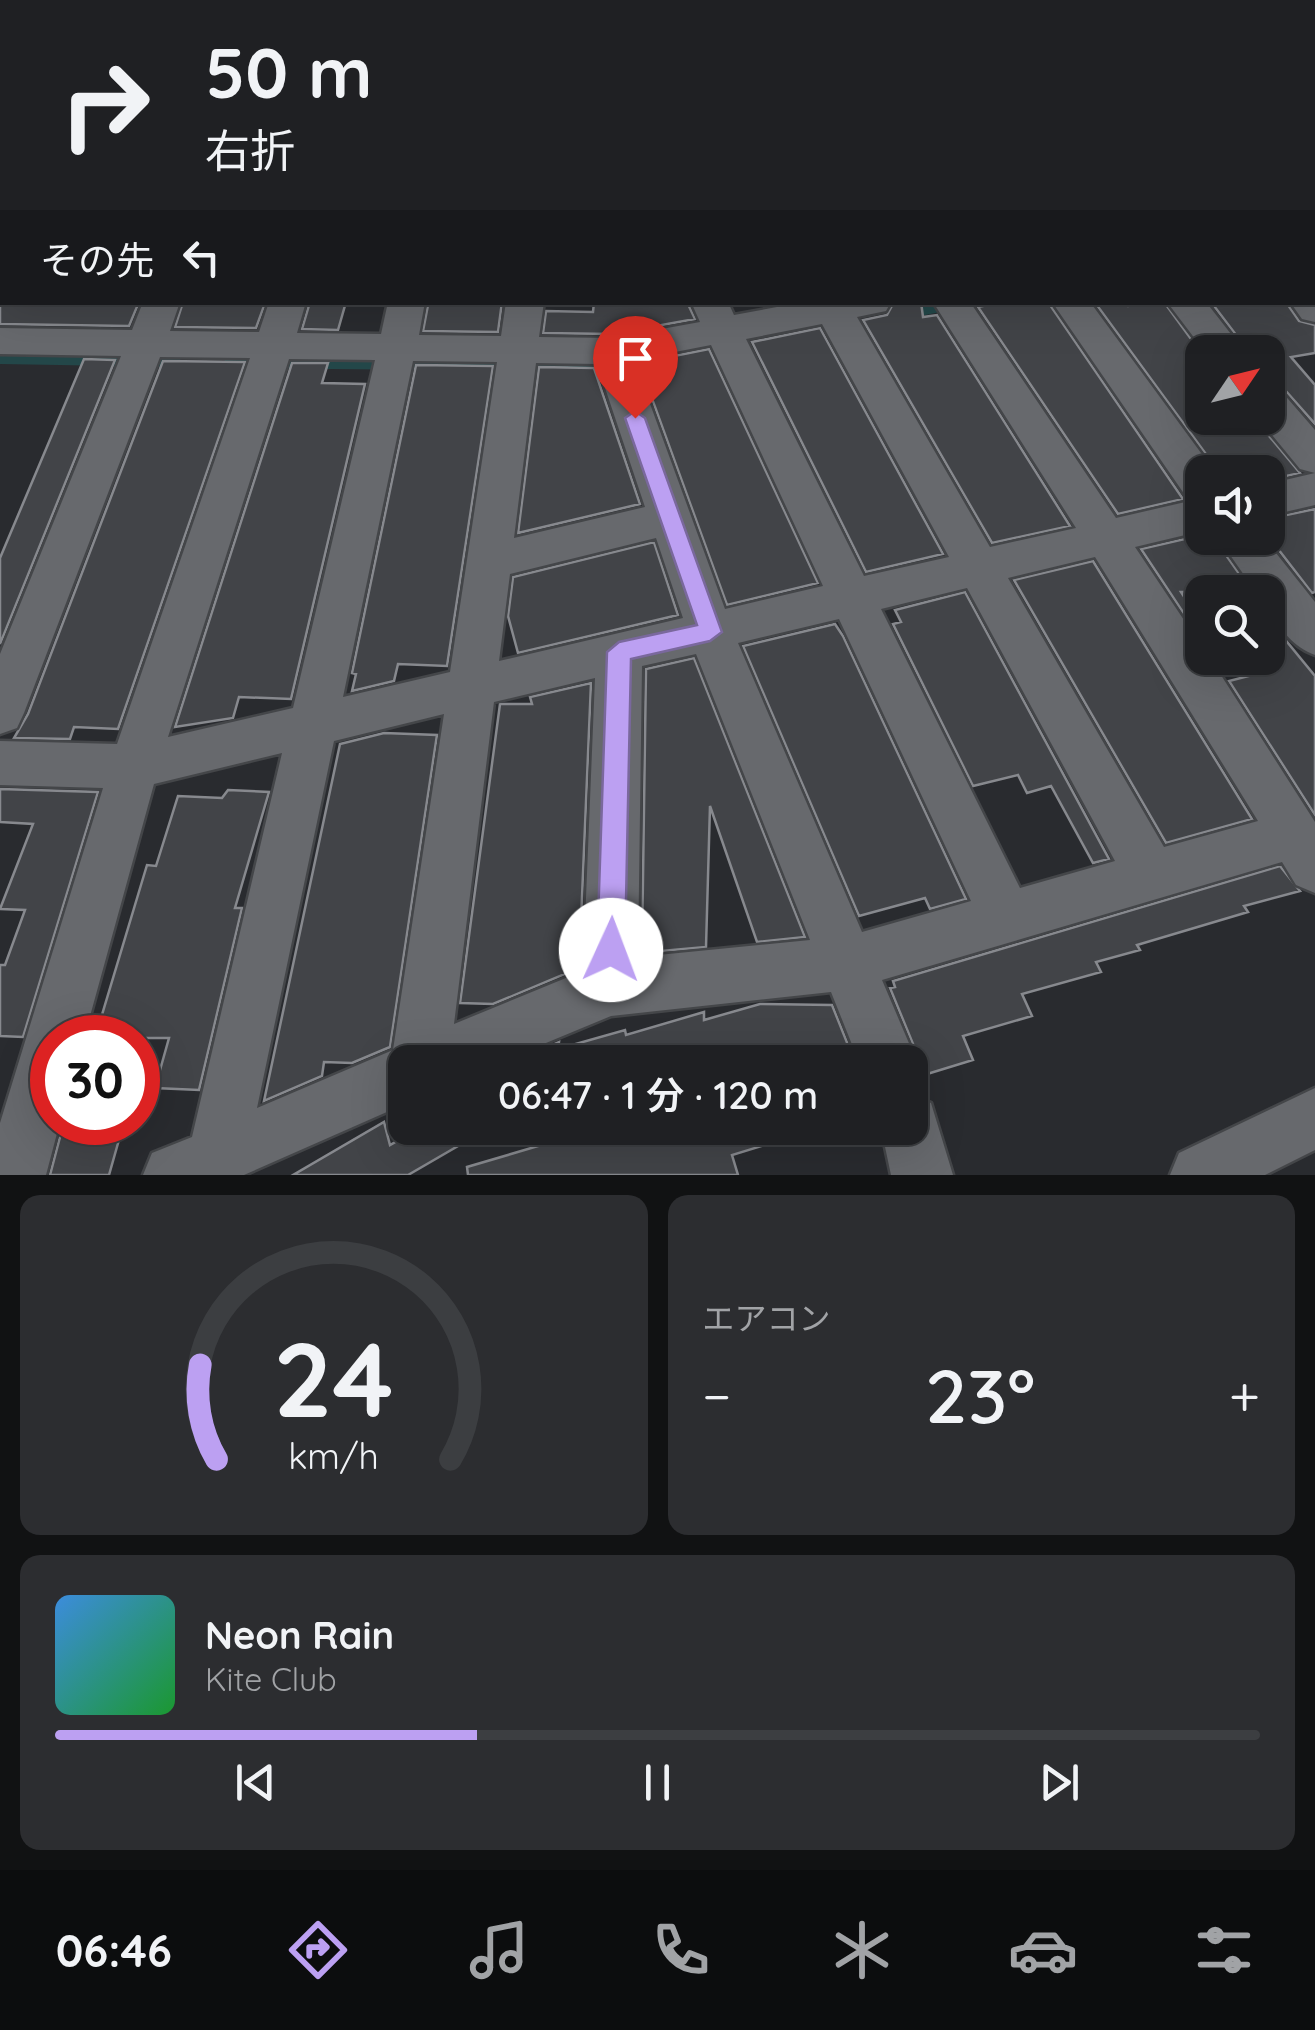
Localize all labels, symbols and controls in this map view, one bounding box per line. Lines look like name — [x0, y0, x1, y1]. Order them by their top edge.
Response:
text: 50 m — [205, 28, 372, 116]
icon: right — [40, 40, 170, 170]
text: 右折 — [205, 122, 295, 178]
icon: left — [174, 230, 229, 285]
text: その先 — [40, 236, 154, 284]
pin — [593, 316, 678, 419]
icon: arrive — [608, 331, 663, 386]
north arrow — [1185, 335, 1285, 435]
map controls — [1185, 335, 1285, 675]
button: sound — [1185, 455, 1285, 555]
button: search — [1185, 575, 1285, 675]
position arrow — [559, 898, 663, 1002]
speed limit sign: 30 — [30, 1015, 160, 1145]
text: 06:47 · 1 分 · 120 m — [498, 1071, 818, 1119]
text: エアコン — [703, 1298, 831, 1338]
text: 24 — [274, 1313, 394, 1443]
text: 23° — [925, 1348, 1035, 1442]
text: − — [703, 1361, 731, 1430]
text: + — [1229, 1361, 1260, 1430]
text: km/h — [288, 1433, 379, 1478]
text: Neon Rain — [205, 1611, 394, 1659]
text: Kite Club — [205, 1659, 337, 1699]
icon: previous — [228, 1755, 283, 1810]
icon: pause — [630, 1755, 685, 1810]
icon: next — [1032, 1755, 1087, 1810]
icon: directions — [283, 1915, 353, 1985]
icon: music — [464, 1915, 534, 1985]
icon: phone — [646, 1915, 716, 1985]
icon: climate — [827, 1915, 897, 1985]
icon: car — [1008, 1915, 1078, 1985]
icon: filters — [1189, 1915, 1259, 1985]
text: 06:46 — [56, 1922, 172, 1978]

